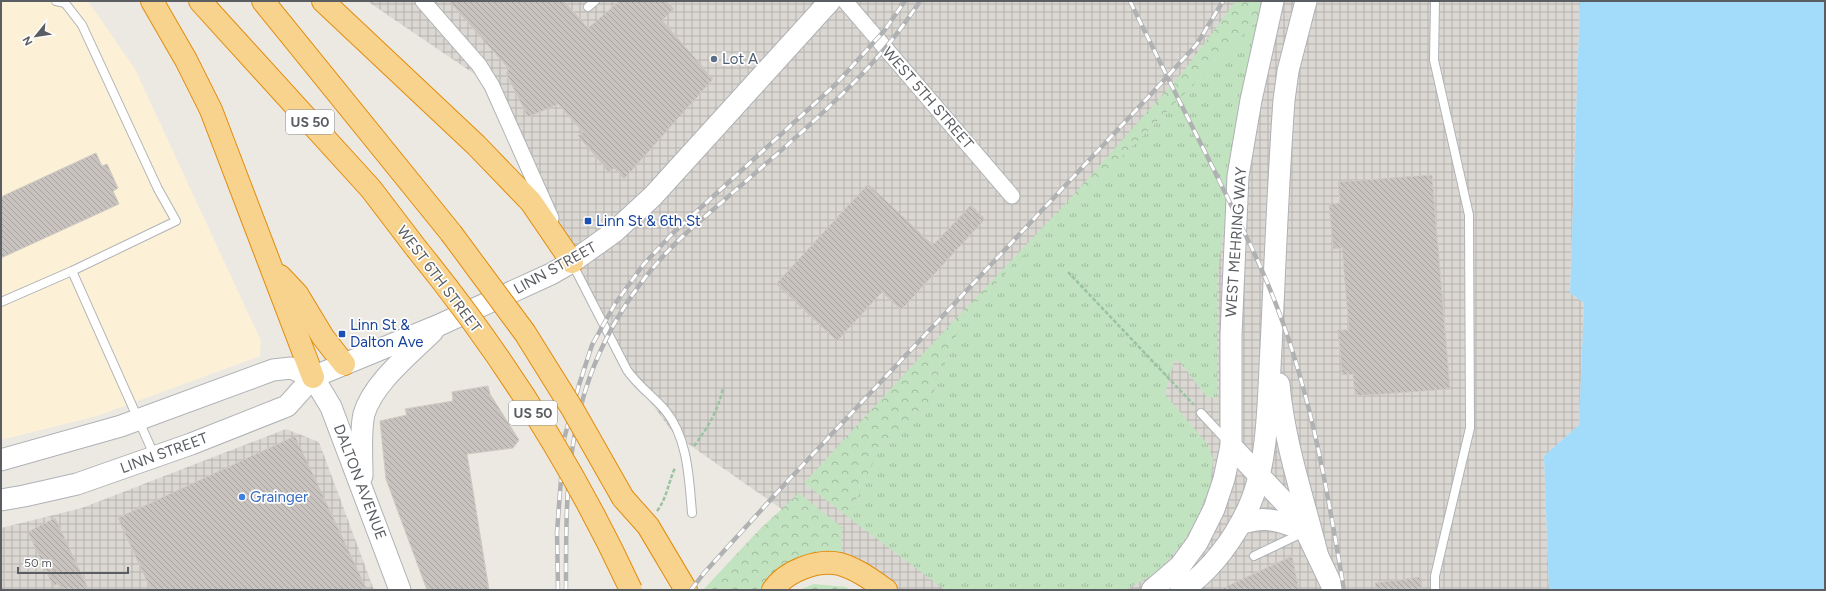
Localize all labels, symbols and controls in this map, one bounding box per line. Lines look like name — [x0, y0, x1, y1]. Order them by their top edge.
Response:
north arrow — [16, 16, 56, 56]
text: N — [20, 34, 36, 48]
street label: WEST 5TH STREET — [879, 43, 978, 153]
place label: Lot A — [722, 50, 758, 68]
marker: Lot A — [709, 54, 719, 64]
road number: US 50 — [286, 110, 334, 134]
street label: WEST MEHRING WAY — [1222, 166, 1250, 318]
place label: Linn St & 6th St — [596, 212, 701, 230]
marker: Linn St & 6th St — [583, 216, 593, 226]
street label: WEST 6TH STREET — [393, 222, 485, 337]
street label: LINN STREET — [511, 238, 600, 298]
place label: Linn St & Dalton Ave — [350, 316, 423, 351]
marker: Linn St & Dalton Ave — [337, 329, 347, 339]
road number: US 50 — [509, 401, 557, 425]
street label: DALTON AVENUE — [330, 422, 390, 542]
street label: LINN STREET — [118, 429, 211, 477]
place label: Grainger — [250, 488, 308, 506]
marker: Grainger — [237, 492, 247, 502]
scale bar — [18, 549, 128, 575]
text: 50 m — [24, 556, 52, 570]

